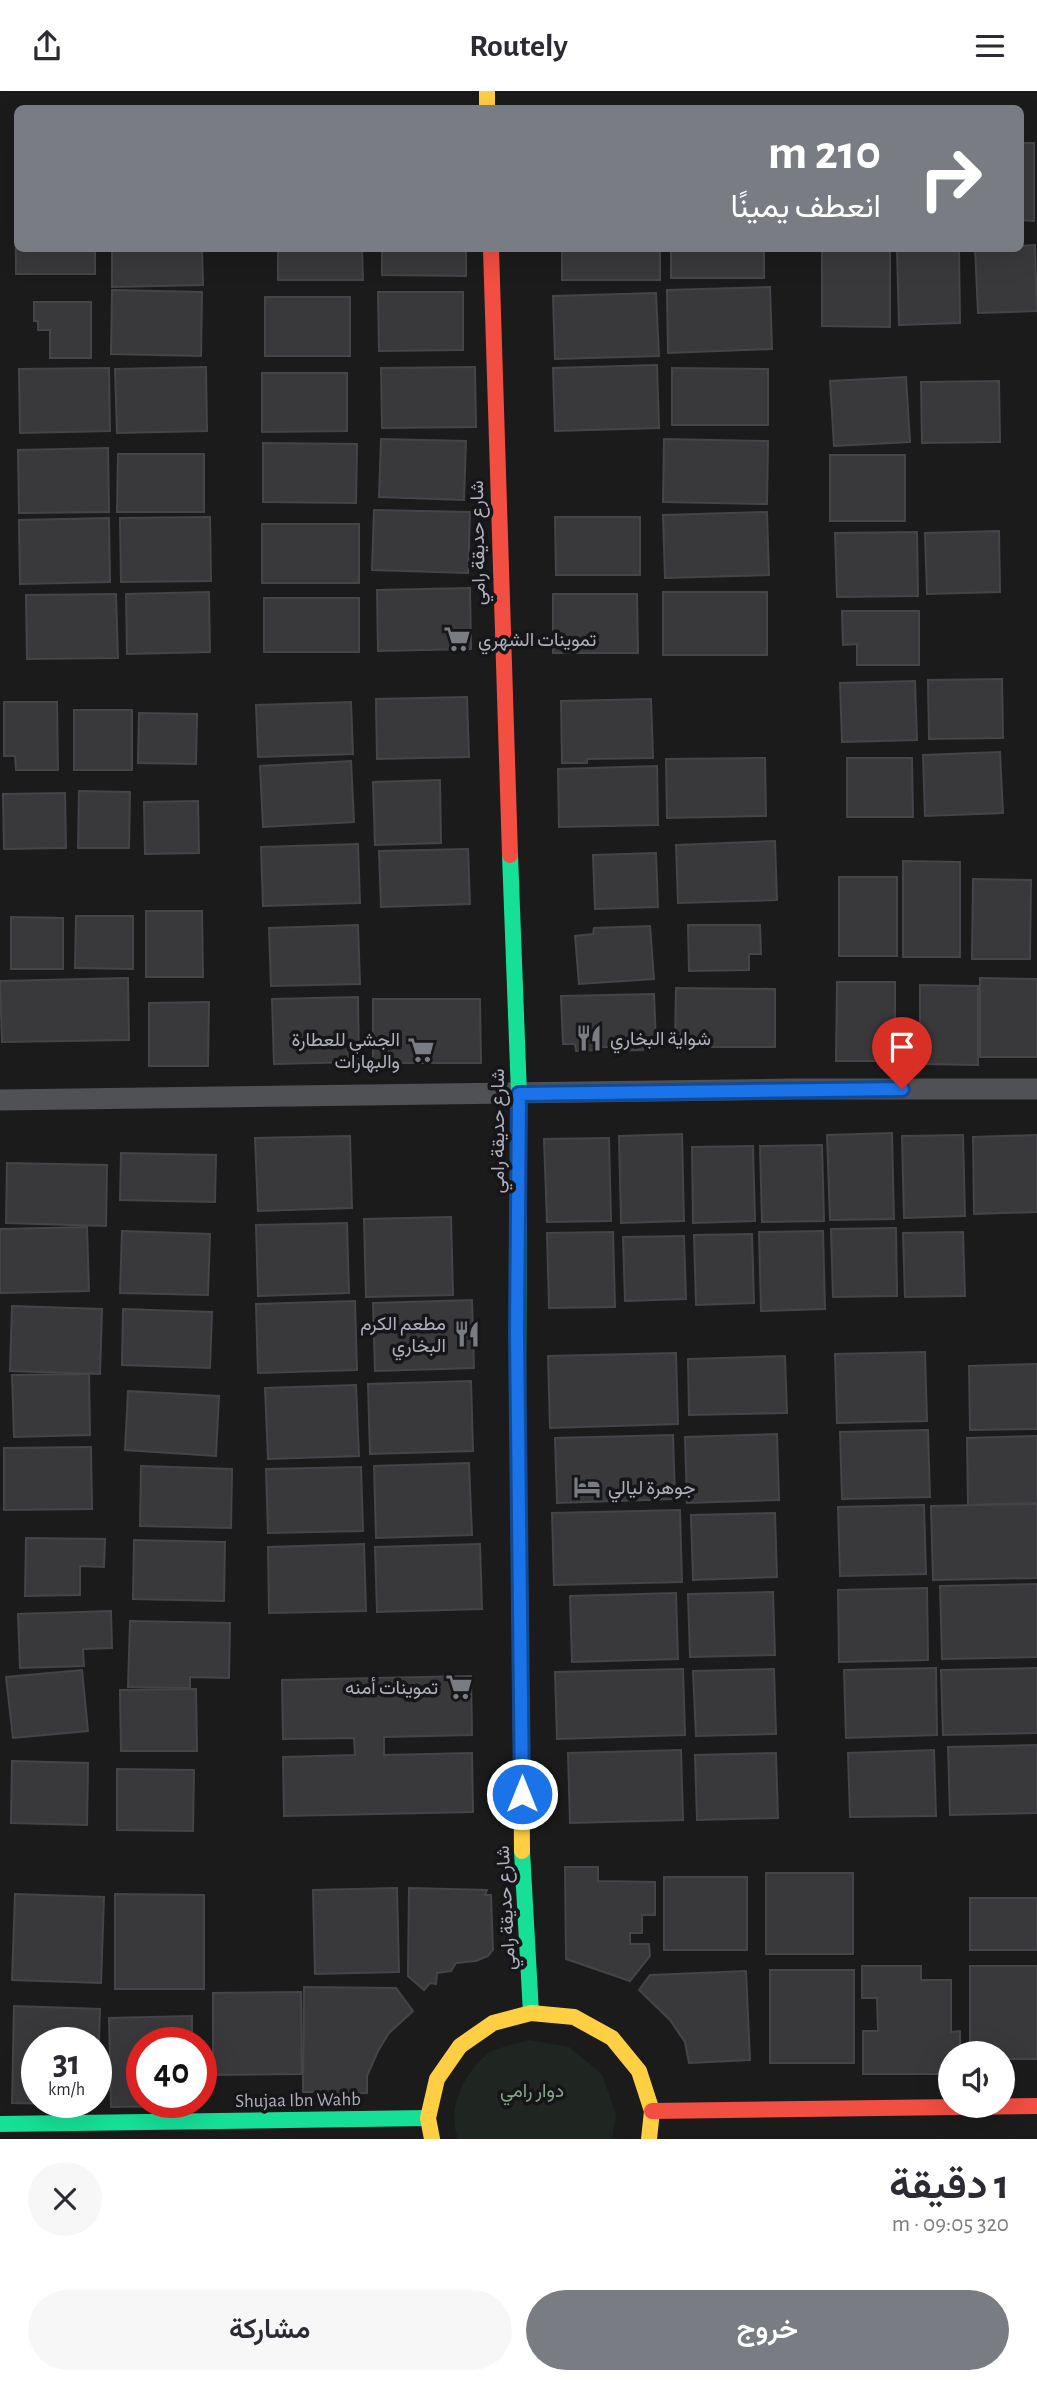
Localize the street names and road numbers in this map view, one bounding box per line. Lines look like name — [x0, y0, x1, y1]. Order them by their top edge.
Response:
street label: شارع حديقة رامي — [468, 480, 494, 606]
street label: شارع حديقة رامي — [489, 1068, 513, 1193]
street label: شارع حديقة رامي — [494, 1845, 524, 1971]
street label: Shujaa Ibn Wahb — [235, 2090, 361, 2111]

